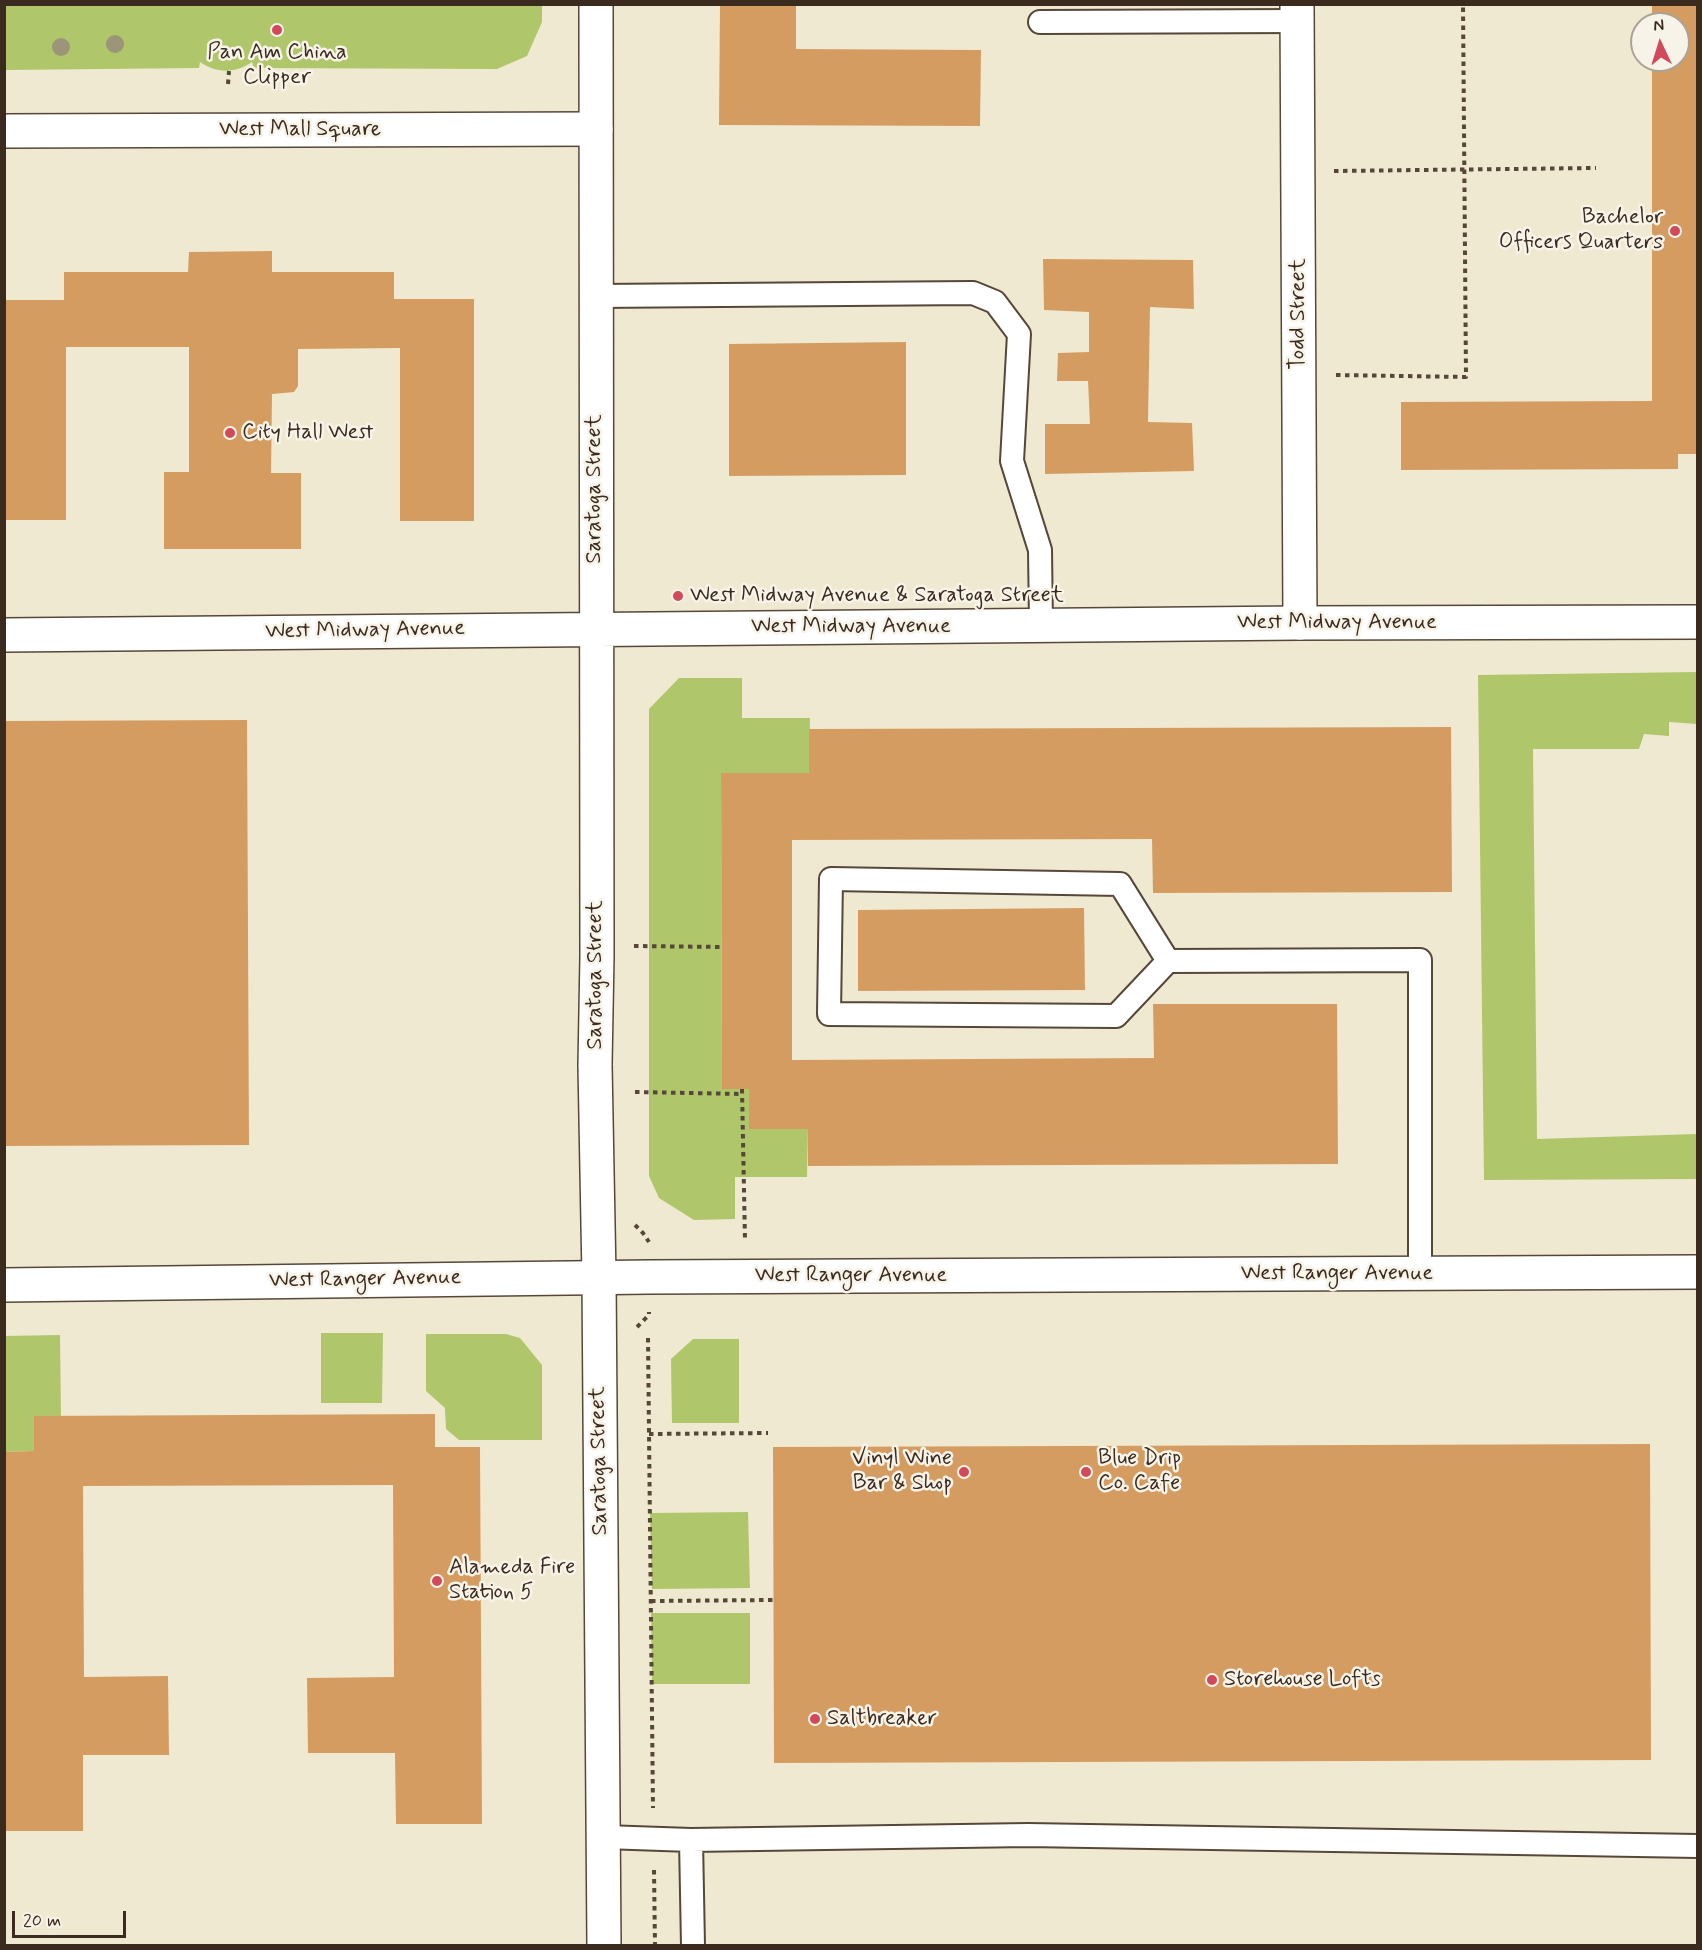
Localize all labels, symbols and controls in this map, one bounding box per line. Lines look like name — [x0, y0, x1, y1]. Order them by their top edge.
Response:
north arrow — [1630, 12, 1690, 72]
text: N — [1653, 15, 1665, 36]
marker: Pan Am China Clipper — [270, 23, 284, 37]
place label: Pan Am China Clipper — [207, 40, 347, 92]
street label: West Mall Square — [219, 117, 381, 143]
place label: Bachelor Officers Quarters — [1499, 205, 1663, 256]
marker: Bachelor Officers Quarters — [1668, 224, 1682, 238]
street label: Todd Street — [1286, 258, 1312, 370]
street label: Saratoga Street — [582, 414, 608, 564]
place label: City Hall West — [242, 420, 373, 446]
marker: City Hall West — [223, 426, 237, 440]
place label: West Midway Avenue & Saratoga Street — [690, 583, 1064, 609]
marker: West Midway Avenue & Saratoga Street — [671, 589, 685, 603]
street label: West Midway Avenue — [1237, 610, 1437, 636]
street label: West Midway Avenue — [751, 614, 951, 640]
street label: West Midway Avenue — [265, 616, 465, 646]
street label: Saratoga Street — [583, 900, 609, 1050]
street label: West Ranger Avenue — [1241, 1261, 1433, 1287]
street label: West Ranger Avenue — [755, 1263, 947, 1289]
street label: West Ranger Avenue — [269, 1265, 461, 1295]
street label: Saratoga Street — [585, 1386, 615, 1536]
place label: Vinyl Wine Bar & Shop — [852, 1446, 952, 1498]
place label: Blue Drip Co. Cafe — [1098, 1446, 1181, 1498]
marker: Vinyl Wine Bar & Shop — [957, 1465, 971, 1479]
marker: Blue Drip Co. Cafe — [1079, 1465, 1093, 1479]
place label: Alameda Fire Station 5 — [449, 1555, 575, 1606]
marker: Alameda Fire Station 5 — [430, 1574, 444, 1588]
place label: Storehouse Lofts — [1224, 1667, 1381, 1693]
marker: Storehouse Lofts — [1205, 1673, 1219, 1687]
place label: Saltbreaker — [827, 1706, 937, 1732]
marker: Saltbreaker — [808, 1712, 822, 1726]
scale bar — [15, 1899, 129, 1937]
text: 20 m — [23, 1909, 61, 1933]

